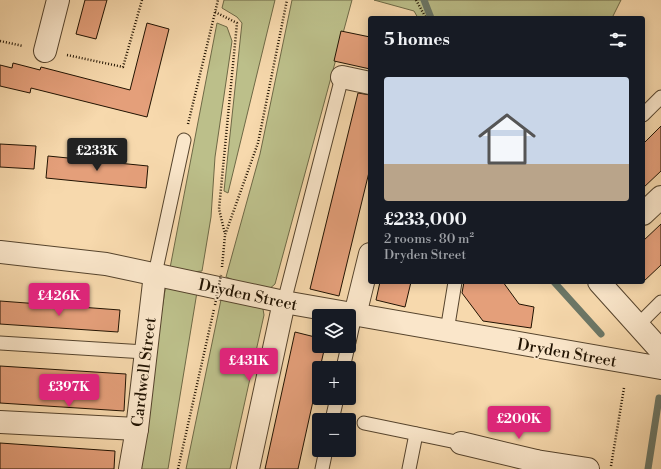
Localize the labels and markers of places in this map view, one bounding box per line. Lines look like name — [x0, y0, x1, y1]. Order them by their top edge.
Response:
pin: £233K — [69, 138, 125, 172]
pin: £426K — [31, 283, 87, 317]
pin: £431K — [221, 348, 277, 382]
pin: £397K — [41, 374, 97, 408]
pin: £200K — [491, 406, 547, 440]

